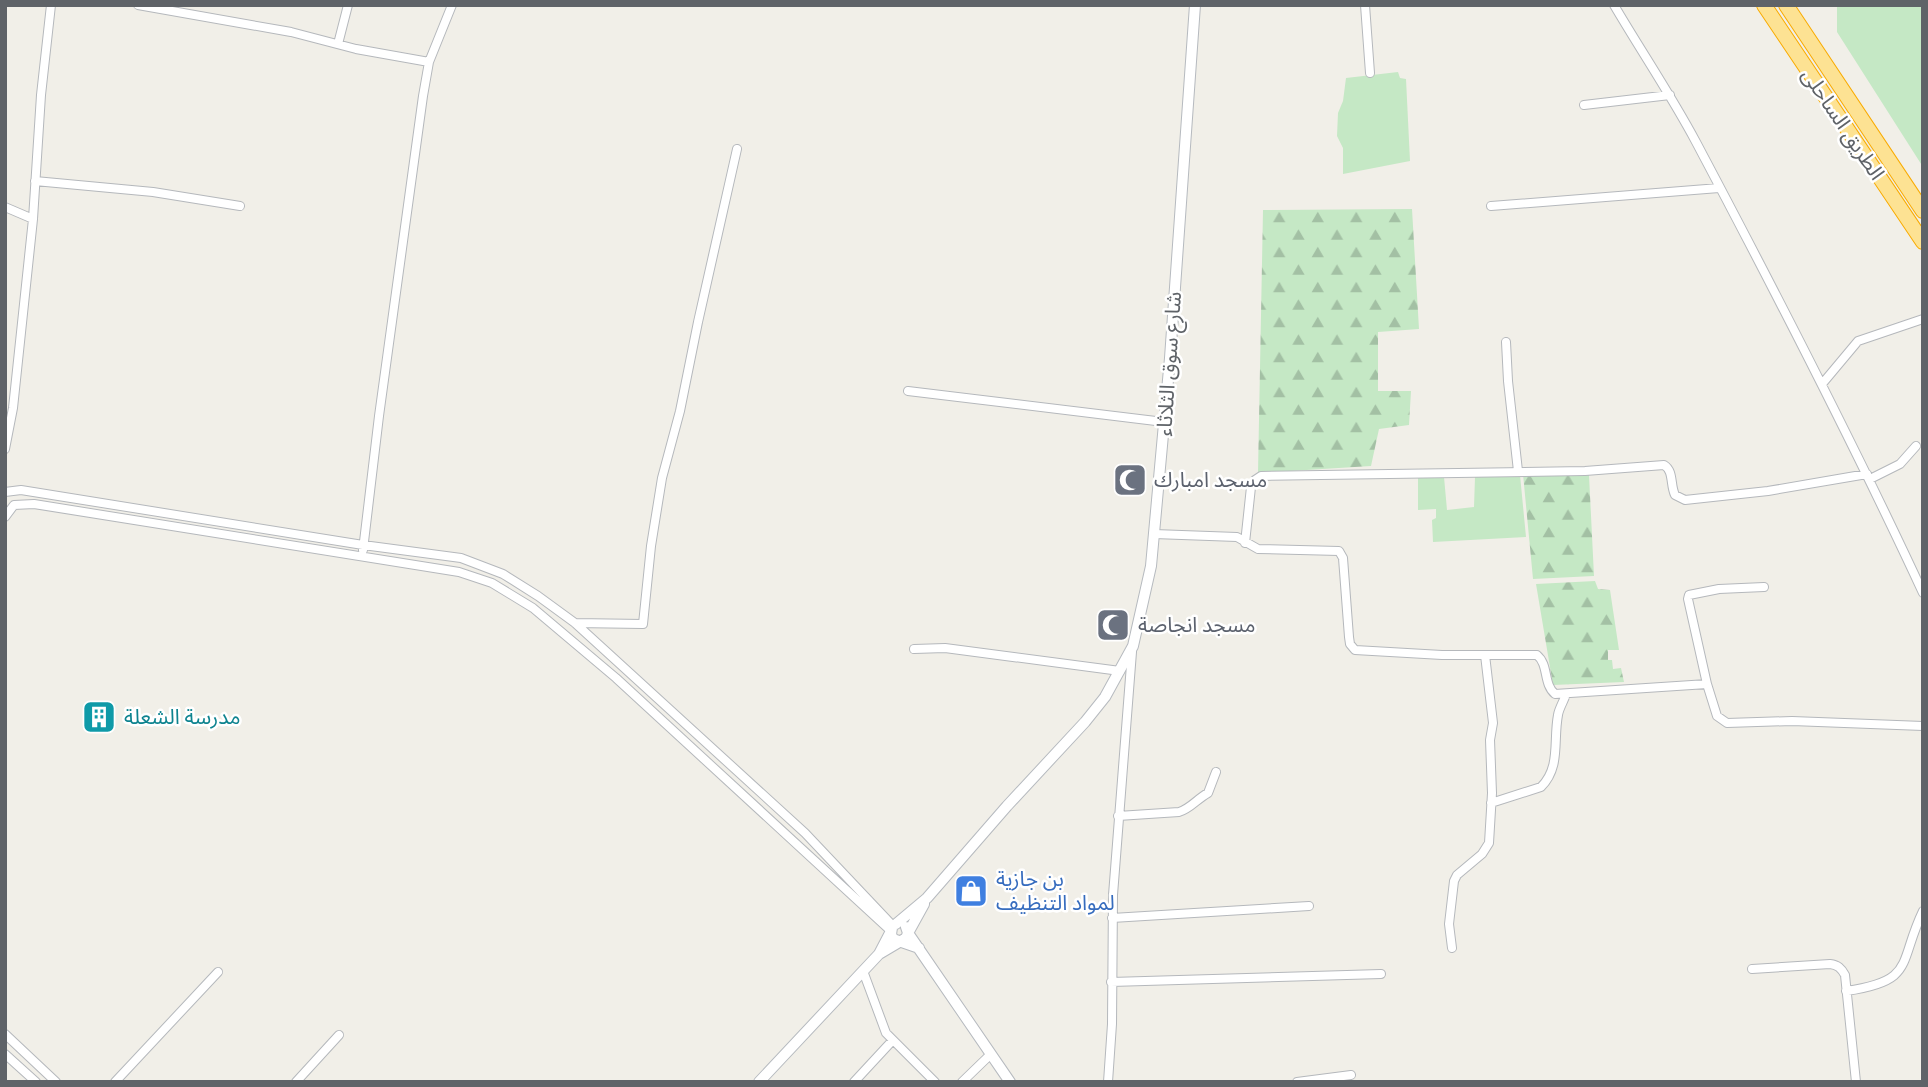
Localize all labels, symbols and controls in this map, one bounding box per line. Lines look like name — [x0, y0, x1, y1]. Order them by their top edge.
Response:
street label: الطريق الساحلى — [1795, 62, 1892, 186]
street label: شارع سوق الثلاثاء — [1149, 291, 1189, 437]
mosque icon: مسجد امبارك — [1111, 461, 1149, 499]
place label: مسجد امبارك — [1154, 465, 1267, 494]
mosque icon: مسجد انجاصة — [1094, 606, 1132, 644]
place label: مسجد انجاصة — [1138, 610, 1256, 639]
building icon: مدرسة الشعلة — [80, 698, 118, 736]
place label: مدرسة الشعلة — [124, 702, 241, 731]
place label: بن جازية لمواد التنظيف — [996, 864, 1115, 917]
shop icon: بن جازية لمواد التنظيف — [952, 872, 990, 910]

